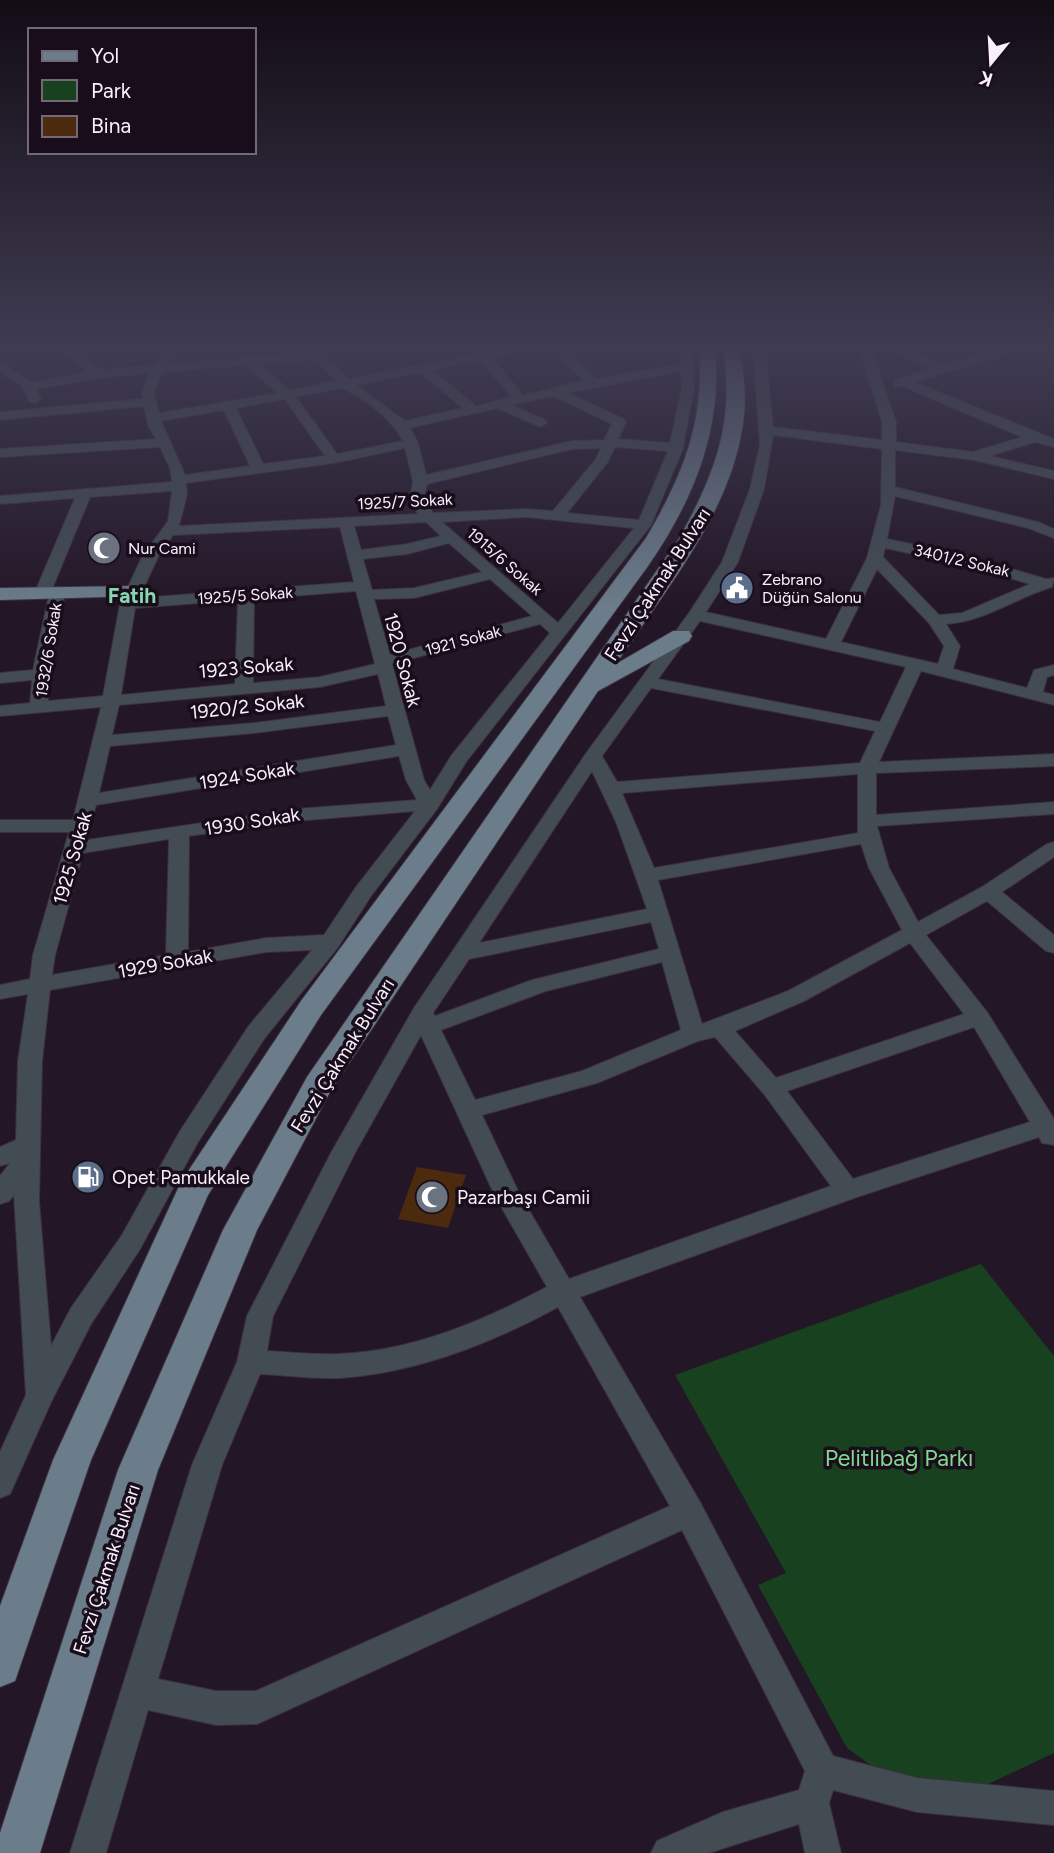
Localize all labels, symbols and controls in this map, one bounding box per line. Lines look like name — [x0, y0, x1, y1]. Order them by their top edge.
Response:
legend — [28, 28, 256, 154]
north arrow — [956, 28, 1026, 98]
text: Yol — [91, 43, 119, 68]
text: K — [976, 66, 995, 92]
text: Park — [91, 78, 132, 103]
text: Bina — [91, 113, 131, 138]
street label: 1925/7 Sokak — [357, 490, 453, 513]
street label: Fevzi Çakmak Bulvarı — [599, 504, 715, 665]
street label: 1915/6 Sokak — [463, 524, 546, 599]
mosque icon: Nur Cami — [85, 529, 123, 567]
place label: Nur Cami — [128, 539, 196, 558]
street label: 3401/2 Sokak — [912, 540, 1012, 581]
public building icon: Zebrano Düğün Salonu — [718, 569, 756, 607]
place label: Zebrano Düğün Salonu — [762, 570, 862, 607]
district label: Fatih — [108, 583, 156, 608]
street label: 1925/5 Sokak — [197, 583, 294, 608]
street label: 1932/6 Sokak — [32, 601, 65, 699]
street label: 1920 Sokak — [379, 610, 426, 711]
street label: 1921 Sokak — [423, 621, 503, 660]
street label: 1923 Sokak — [198, 652, 295, 683]
street label: 1920/2 Sokak — [189, 689, 306, 724]
street label: 1924 Sokak — [198, 756, 297, 794]
street label: 1930 Sokak — [203, 802, 302, 840]
street label: 1925 Sokak — [48, 808, 97, 907]
street label: 1929 Sokak — [116, 944, 215, 983]
street label: Fevzi Çakmak Bulvarı — [286, 974, 399, 1137]
fuel station icon: Opet Pamukkale — [69, 1158, 107, 1196]
place label: Opet Pamukkale — [112, 1166, 250, 1189]
mosque icon: Pazarbaşı Camii — [413, 1178, 451, 1216]
place label: Pazarbaşı Camii — [457, 1186, 590, 1209]
park label: Pelitlibağ Parkı — [825, 1444, 973, 1472]
street label: Fevzi Çakmak Bulvarı — [68, 1481, 145, 1657]

